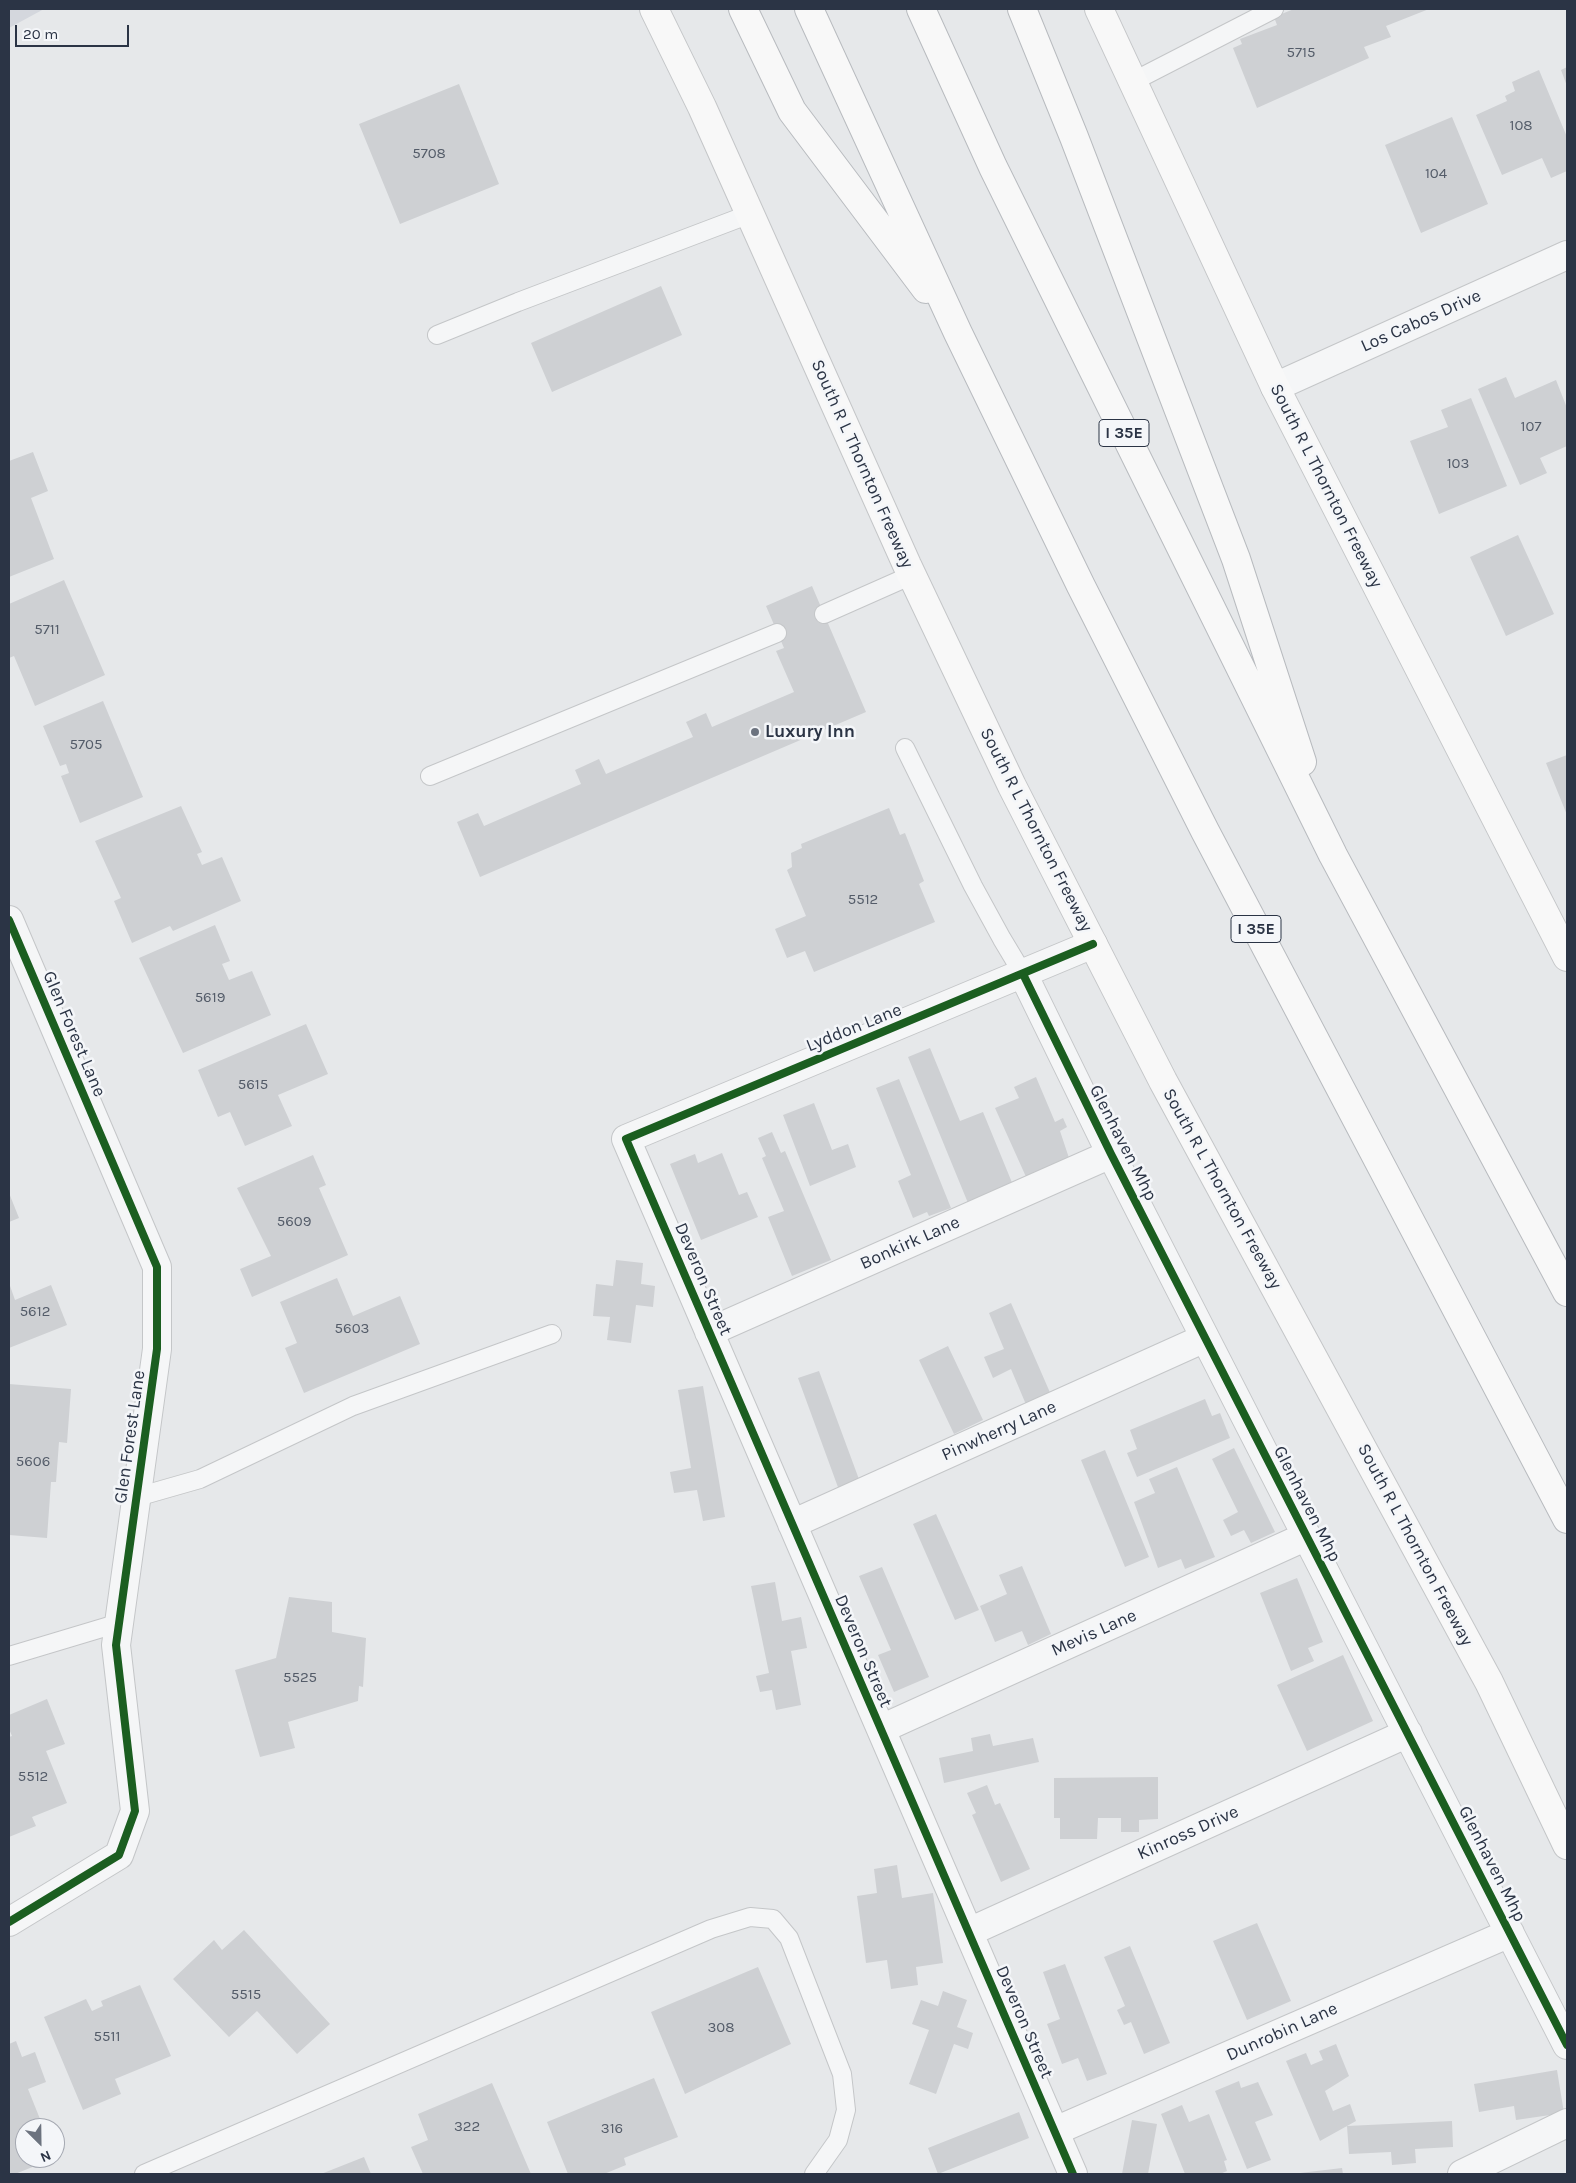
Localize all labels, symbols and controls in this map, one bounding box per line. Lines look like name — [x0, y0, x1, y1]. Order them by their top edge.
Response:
scale bar — [18, 15, 131, 47]
text: 20 m — [23, 25, 58, 43]
house number: 5715 — [1287, 44, 1315, 62]
house number: 108 — [1509, 117, 1533, 135]
house number: 5708 — [412, 145, 446, 163]
house number: 104 — [1425, 165, 1447, 183]
street label: Los Cabos Drive — [1358, 285, 1484, 357]
street label: South R L Thornton Freeway — [806, 356, 918, 572]
street label: South R L Thornton Freeway — [1265, 380, 1387, 592]
house number: 107 — [1521, 418, 1541, 436]
road number: I 35E — [1099, 419, 1149, 446]
house number: 103 — [1447, 455, 1469, 473]
house number: 5711 — [34, 621, 60, 639]
place label: Luxury Inn — [765, 721, 855, 743]
street label: South R L Thornton Freeway — [975, 724, 1097, 936]
marker: Luxury Inn — [749, 726, 761, 738]
house number: 5705 — [70, 736, 102, 754]
house number: 5512 — [848, 891, 878, 909]
road number: I 35E — [1231, 916, 1281, 942]
street label: Glen Forest Lane — [38, 968, 110, 1100]
house number: 5619 — [195, 989, 225, 1007]
street label: Lyddon Lane — [803, 999, 905, 1057]
house number: 5615 — [238, 1076, 268, 1094]
street label: Glenhaven Mhp — [1084, 1081, 1162, 1205]
street label: South R L Thornton Freeway — [1158, 1085, 1286, 1293]
street label: Bonkirk Lane — [857, 1211, 963, 1275]
house number: 5609 — [277, 1213, 311, 1231]
street label: Deveron Street — [670, 1219, 736, 1339]
house number: 5612 — [20, 1303, 50, 1321]
house number: 5603 — [335, 1320, 369, 1338]
street label: Glen Forest Lane — [110, 1369, 150, 1505]
street label: Pinwherry Lane — [938, 1396, 1060, 1466]
street label: South R L Thornton Freeway — [1352, 1440, 1478, 1650]
street label: Glenhaven Mhp — [1268, 1442, 1346, 1566]
house number: 5606 — [16, 1453, 50, 1471]
street label: Deveron Street — [830, 1591, 896, 1711]
street label: Mevis Lane — [1048, 1605, 1140, 1661]
house number: 5525 — [283, 1669, 317, 1687]
house number: 5512 — [18, 1768, 48, 1786]
street label: Kinross Drive — [1134, 1801, 1242, 1865]
street label: Glenhaven Mhp — [1453, 1802, 1531, 1926]
street label: Deveron Street — [991, 1962, 1057, 2082]
house number: 5515 — [231, 1986, 261, 2004]
street label: Dunrobin Lane — [1223, 1998, 1341, 2066]
house number: 308 — [708, 2019, 734, 2037]
house number: 5511 — [94, 2028, 120, 2046]
north arrow — [15, 2118, 65, 2168]
house number: 322 — [454, 2118, 480, 2136]
house number: 316 — [601, 2120, 623, 2138]
text: N — [38, 2147, 54, 2166]

